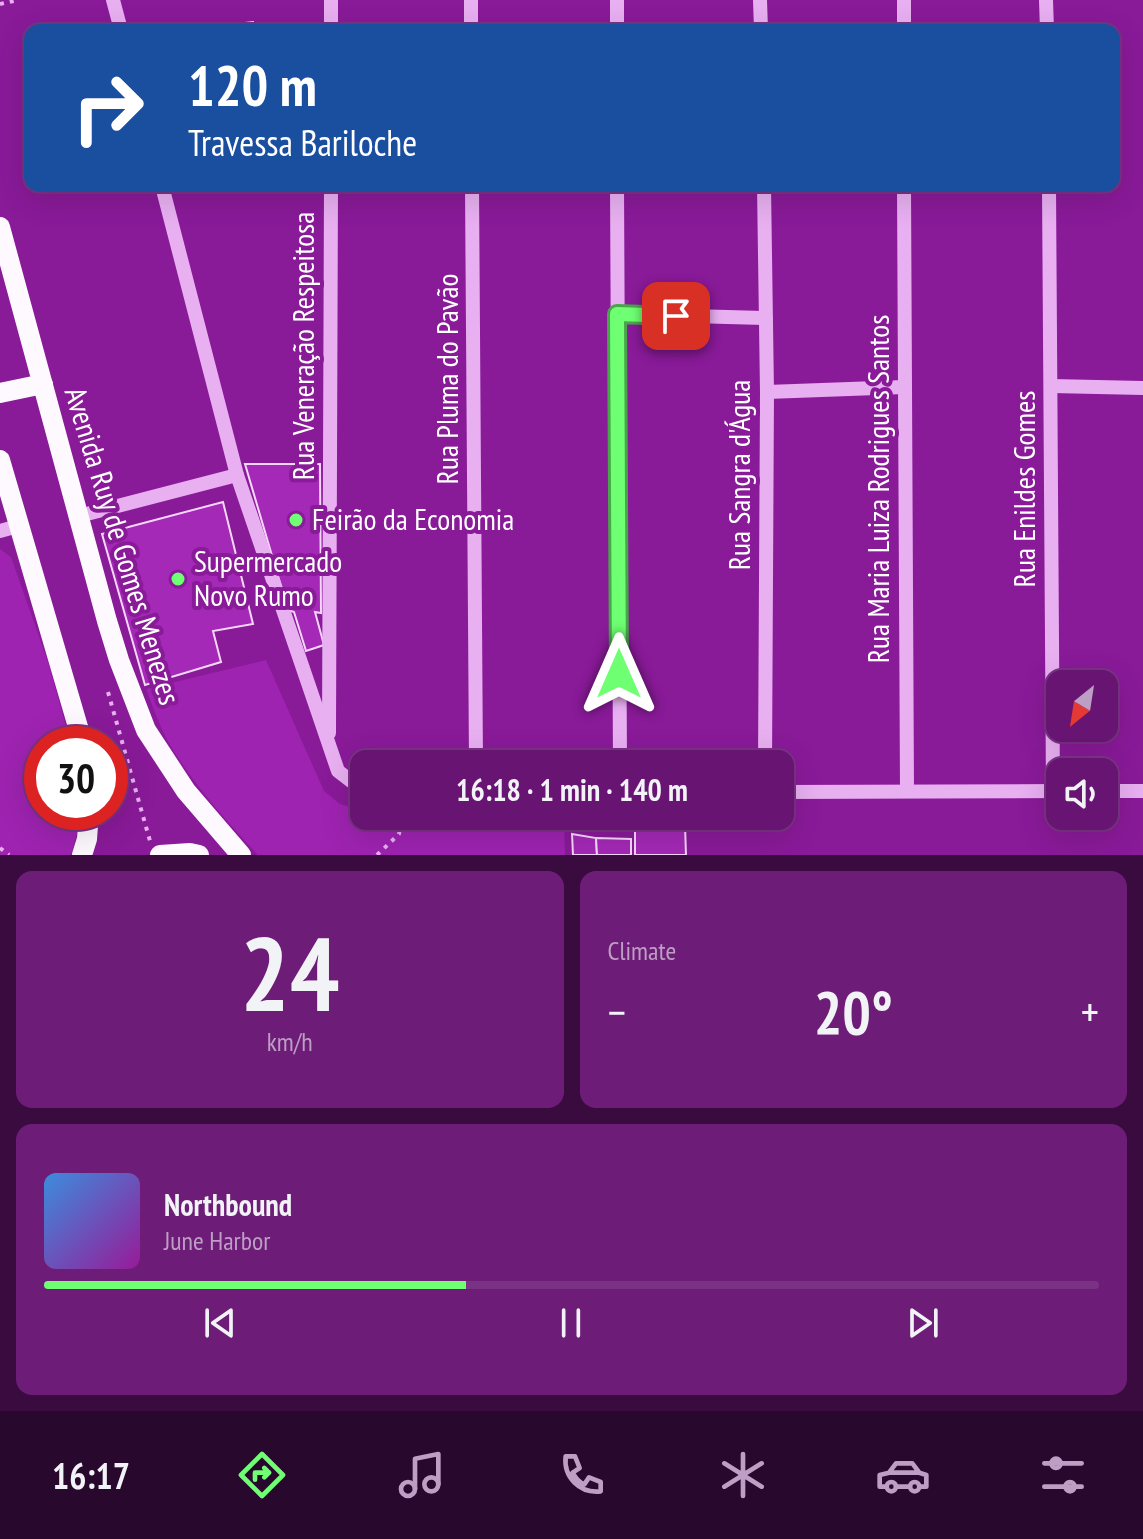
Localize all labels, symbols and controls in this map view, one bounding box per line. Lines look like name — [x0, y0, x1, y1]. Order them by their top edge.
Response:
text: 120 m — [188, 49, 317, 121]
icon: right — [56, 56, 160, 160]
text: Travessa Bariloche — [188, 119, 417, 166]
street label: Rua Veneração Respeitosa — [283, 212, 322, 480]
street label: Rua Pluma do Pavão — [427, 274, 466, 484]
pin — [642, 282, 710, 350]
icon: arrive — [654, 294, 698, 338]
street label: Rua Maria Luiza Rodrigues Santos — [858, 315, 897, 663]
street label: Rua Sangra d'Água — [719, 380, 758, 570]
street label: Avenida Ruy de Gomes Menezes — [57, 382, 190, 709]
street label: Rua Enildes Gomes — [1004, 391, 1043, 587]
place label: Feirão da Economia — [312, 499, 514, 538]
marker: Feirão da Economia — [287, 511, 305, 529]
place label: Supermercado Novo Rumo — [194, 541, 342, 614]
marker: Supermercado Novo Rumo — [169, 570, 187, 588]
position arrow — [577, 632, 661, 716]
north arrow — [1046, 670, 1118, 742]
map controls — [1046, 670, 1118, 830]
speed limit sign: 30 — [24, 726, 128, 830]
button: sound — [1046, 758, 1118, 830]
text: 16:18 · 1 min · 140 m — [456, 770, 688, 809]
text: 24 — [240, 905, 339, 1040]
text: Climate — [608, 934, 676, 967]
text: 20° — [814, 973, 893, 1051]
text: − — [608, 983, 626, 1040]
text: + — [1081, 983, 1099, 1040]
text: km/h — [267, 1025, 313, 1058]
text: Northbound — [164, 1185, 292, 1224]
text: June Harbor — [164, 1224, 270, 1257]
icon: previous — [198, 1301, 242, 1345]
icon: pause — [549, 1301, 593, 1345]
icon: next — [901, 1301, 945, 1345]
icon: directions — [234, 1447, 290, 1503]
icon: music — [394, 1447, 450, 1503]
icon: phone — [554, 1447, 610, 1503]
icon: climate — [715, 1447, 771, 1503]
icon: car — [875, 1447, 931, 1503]
icon: filters — [1035, 1447, 1091, 1503]
text: 16:17 — [52, 1452, 130, 1499]

